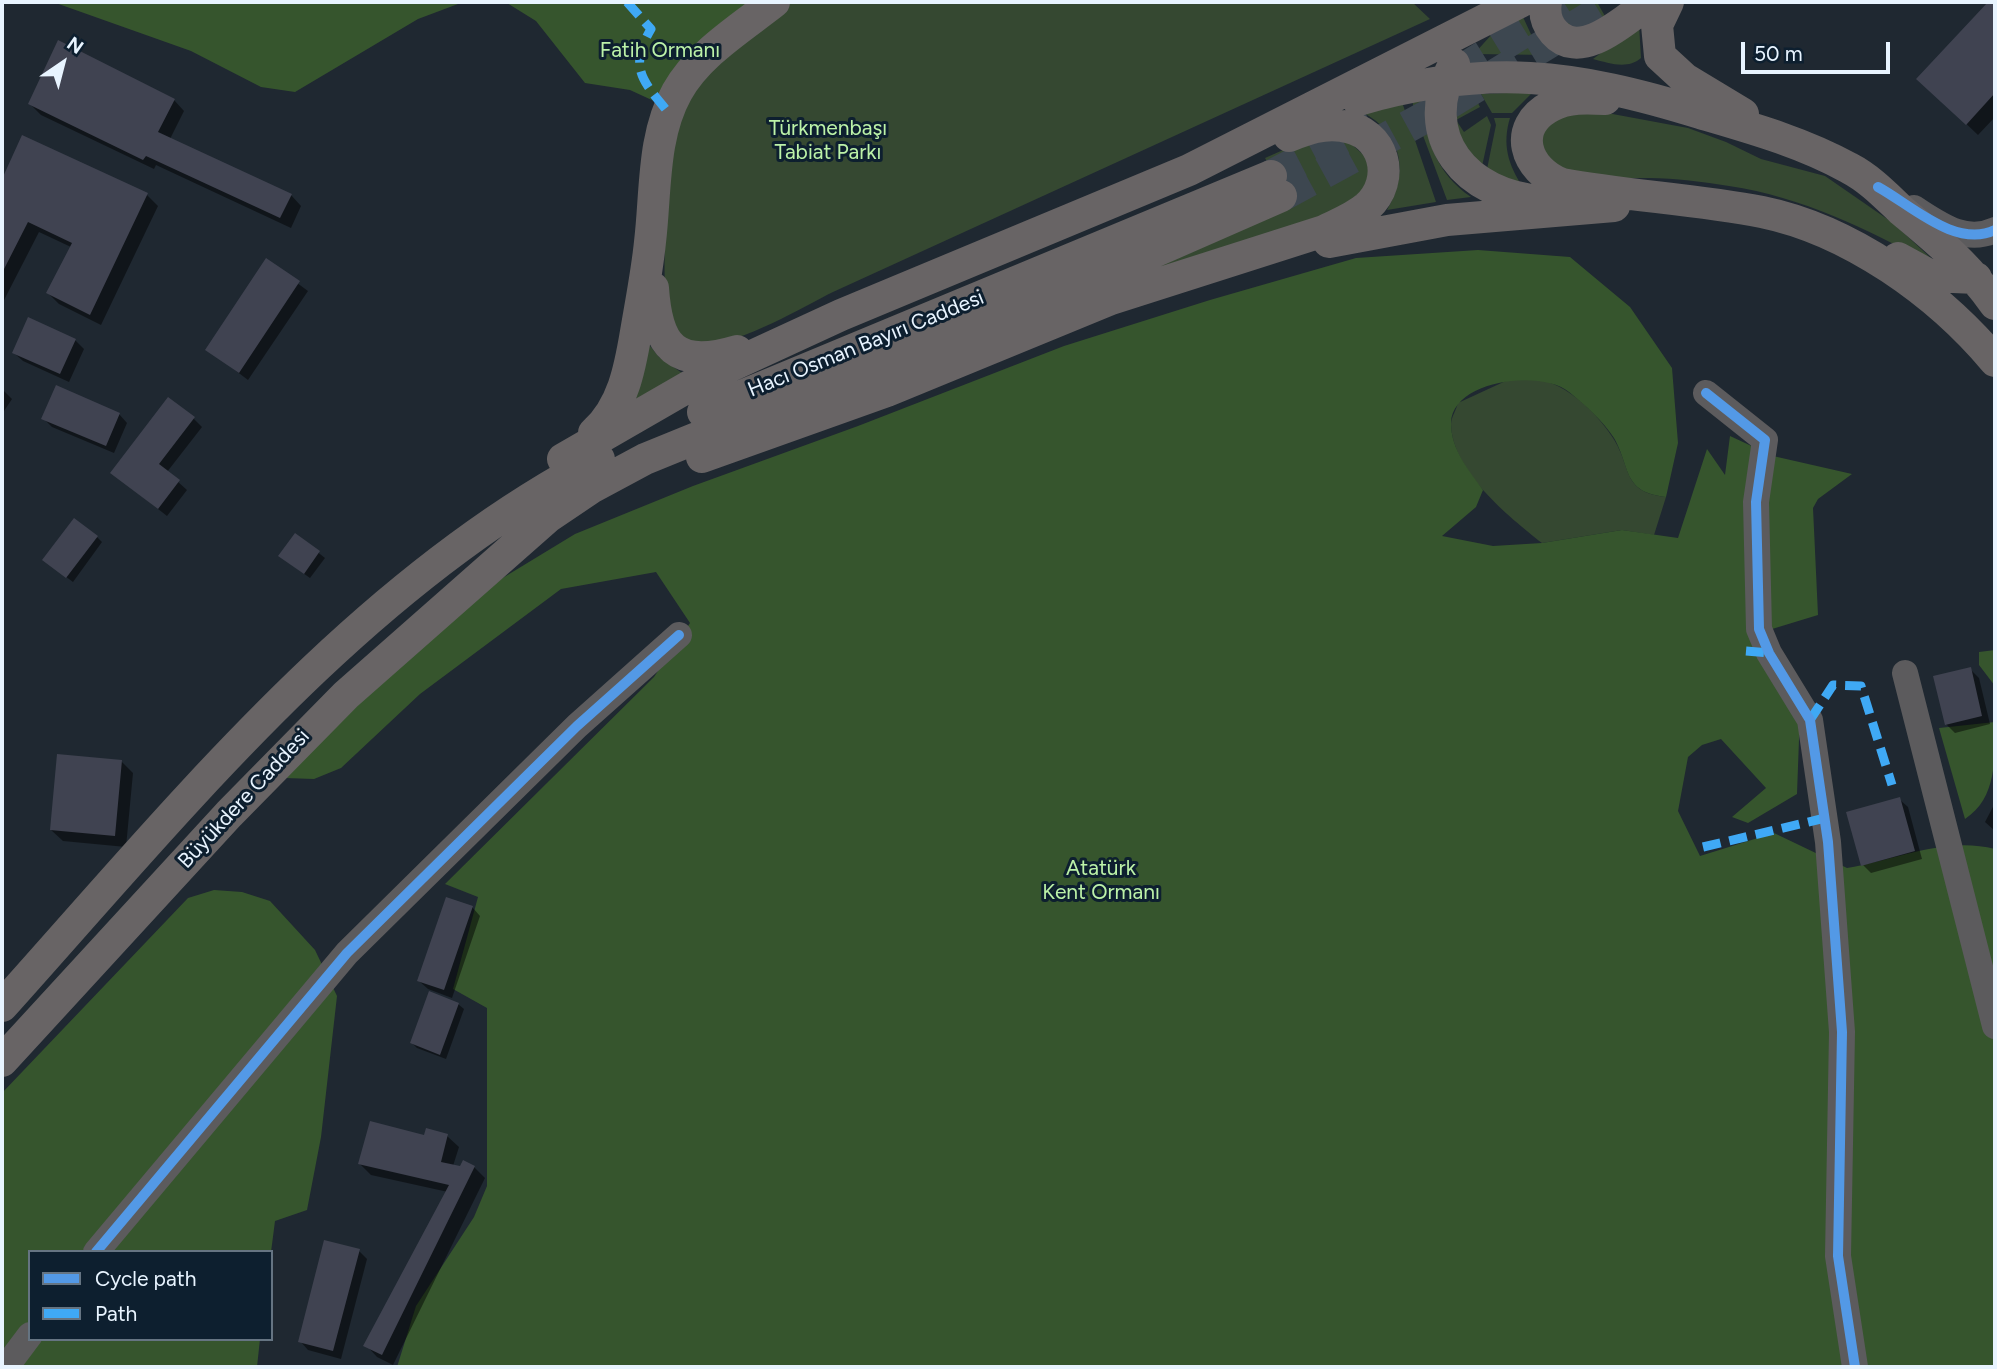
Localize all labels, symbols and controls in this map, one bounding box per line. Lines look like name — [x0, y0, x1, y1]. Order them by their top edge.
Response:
north arrow — [28, 28, 98, 98]
scale bar — [1745, 28, 1894, 72]
text: N — [63, 32, 88, 59]
park label: Fatih Ormanı — [600, 38, 720, 64]
text: 50 m — [1754, 41, 1803, 66]
park label: Türkmenbaşı Tabiat Parkı — [769, 116, 887, 166]
street label: Hacı Osman Bayırı Caddesi — [744, 285, 988, 403]
street label: Büyükdere Caddesi — [173, 724, 315, 874]
park label: Atatürk Kent Ormanı — [1042, 856, 1160, 906]
legend — [28, 1250, 273, 1341]
text: Cycle path — [95, 1266, 196, 1291]
text: Path — [95, 1301, 137, 1326]

